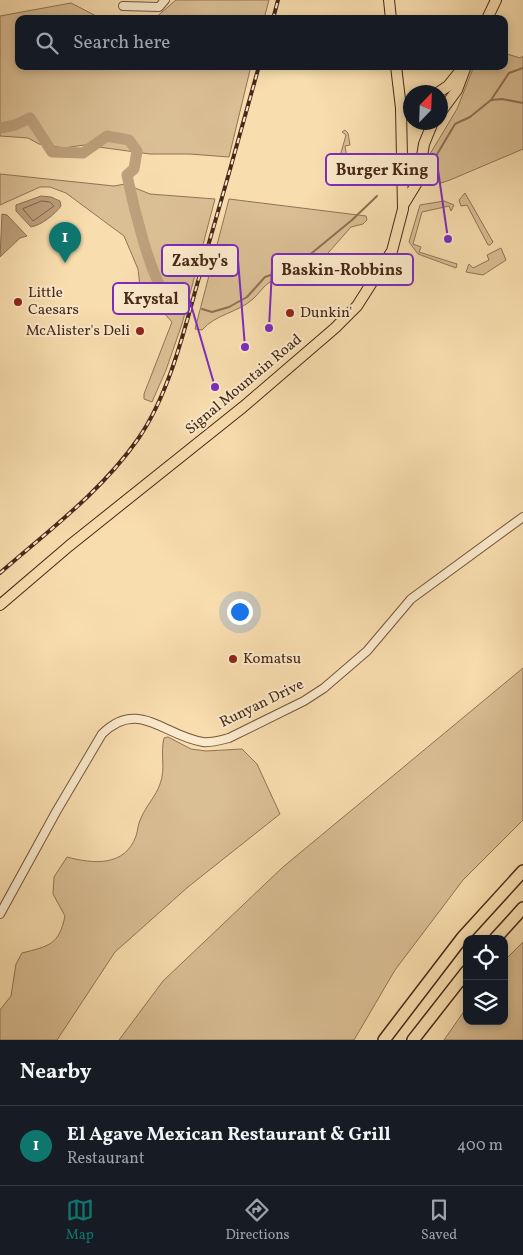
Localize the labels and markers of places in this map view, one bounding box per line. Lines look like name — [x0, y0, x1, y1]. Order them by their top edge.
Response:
callout: Burger King — [326, 154, 438, 185]
pin: 1 — [49, 222, 81, 263]
callout: Zaxby's — [162, 245, 238, 276]
callout: Baskin-Robbins — [272, 254, 413, 285]
place label: Little Caesars — [28, 283, 79, 321]
callout: Krystal — [113, 283, 189, 314]
marker: Little Caesars — [12, 296, 24, 308]
place label: Dunkin' — [300, 303, 352, 324]
marker: Dunkin' — [284, 307, 296, 319]
place label: McAlister's Deli — [26, 321, 130, 342]
marker: McAlister's Deli — [134, 325, 146, 337]
place label: Komatsu — [243, 649, 301, 670]
marker: Komatsu — [227, 653, 239, 665]

